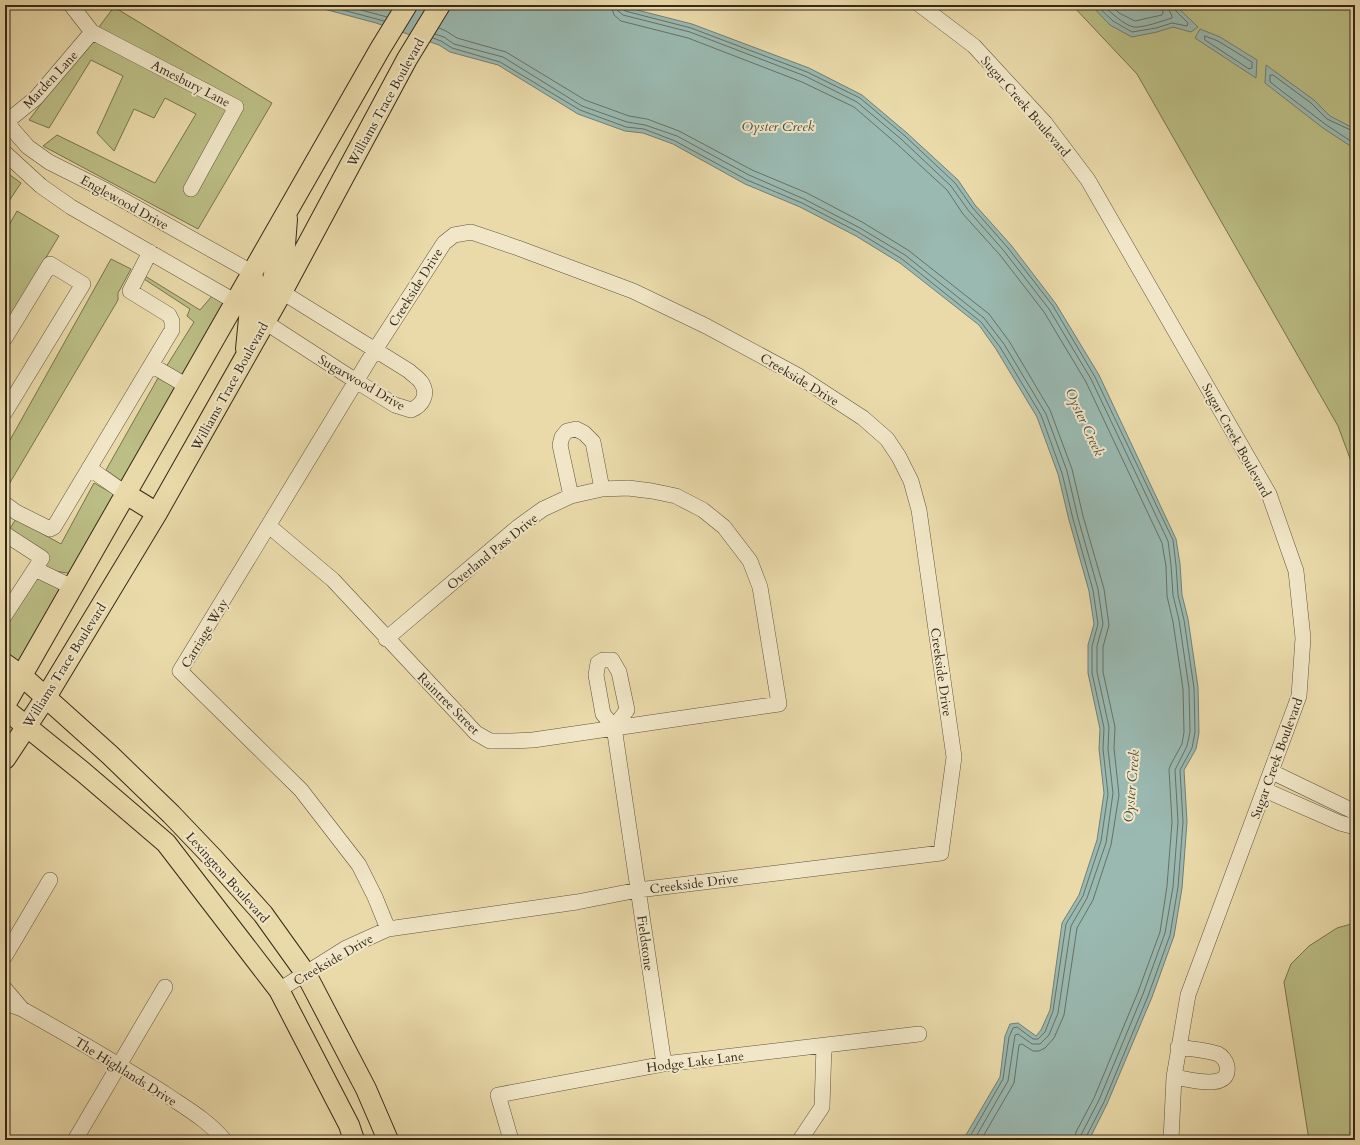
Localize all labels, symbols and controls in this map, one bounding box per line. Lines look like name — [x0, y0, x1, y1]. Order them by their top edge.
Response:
street label: Williams Trace Boulevard — [343, 35, 429, 171]
street label: Marden Lane — [19, 47, 82, 113]
street label: Sugar Creek Boulevard — [977, 53, 1074, 161]
street label: Amesbury Lane — [148, 56, 233, 112]
water label: Oyster Creek — [741, 117, 815, 136]
street label: Englewood Drive — [77, 171, 172, 235]
street label: Creekside Drive — [385, 245, 447, 330]
street label: Williams Trace Boulevard — [187, 319, 273, 455]
street label: Creekside Drive — [757, 349, 842, 411]
street label: Sugarwood Drive — [315, 351, 408, 415]
street label: Sugar Creek Boulevard — [1197, 380, 1275, 501]
water label: Oyster Creek — [1061, 385, 1109, 459]
street label: Overland Pass Drive — [443, 509, 542, 594]
street label: Carriage Way — [177, 595, 233, 672]
street label: Williams Trace Boulevard — [19, 600, 111, 732]
street label: Creekside Drive — [926, 627, 956, 718]
street label: Raintree Street — [413, 669, 483, 739]
street label: Sugar Creek Boulevard — [1247, 695, 1307, 821]
water label: Oyster Creek — [1119, 749, 1144, 823]
street label: Lexington Boulevard — [182, 828, 273, 927]
street label: Creekside Drive — [649, 870, 740, 898]
street label: Fieldstone — [632, 914, 658, 972]
street label: Creekside Drive — [290, 930, 377, 990]
street label: The Highlands Drive — [71, 1033, 180, 1111]
street label: Hodge Lake Lane — [645, 1047, 745, 1077]

